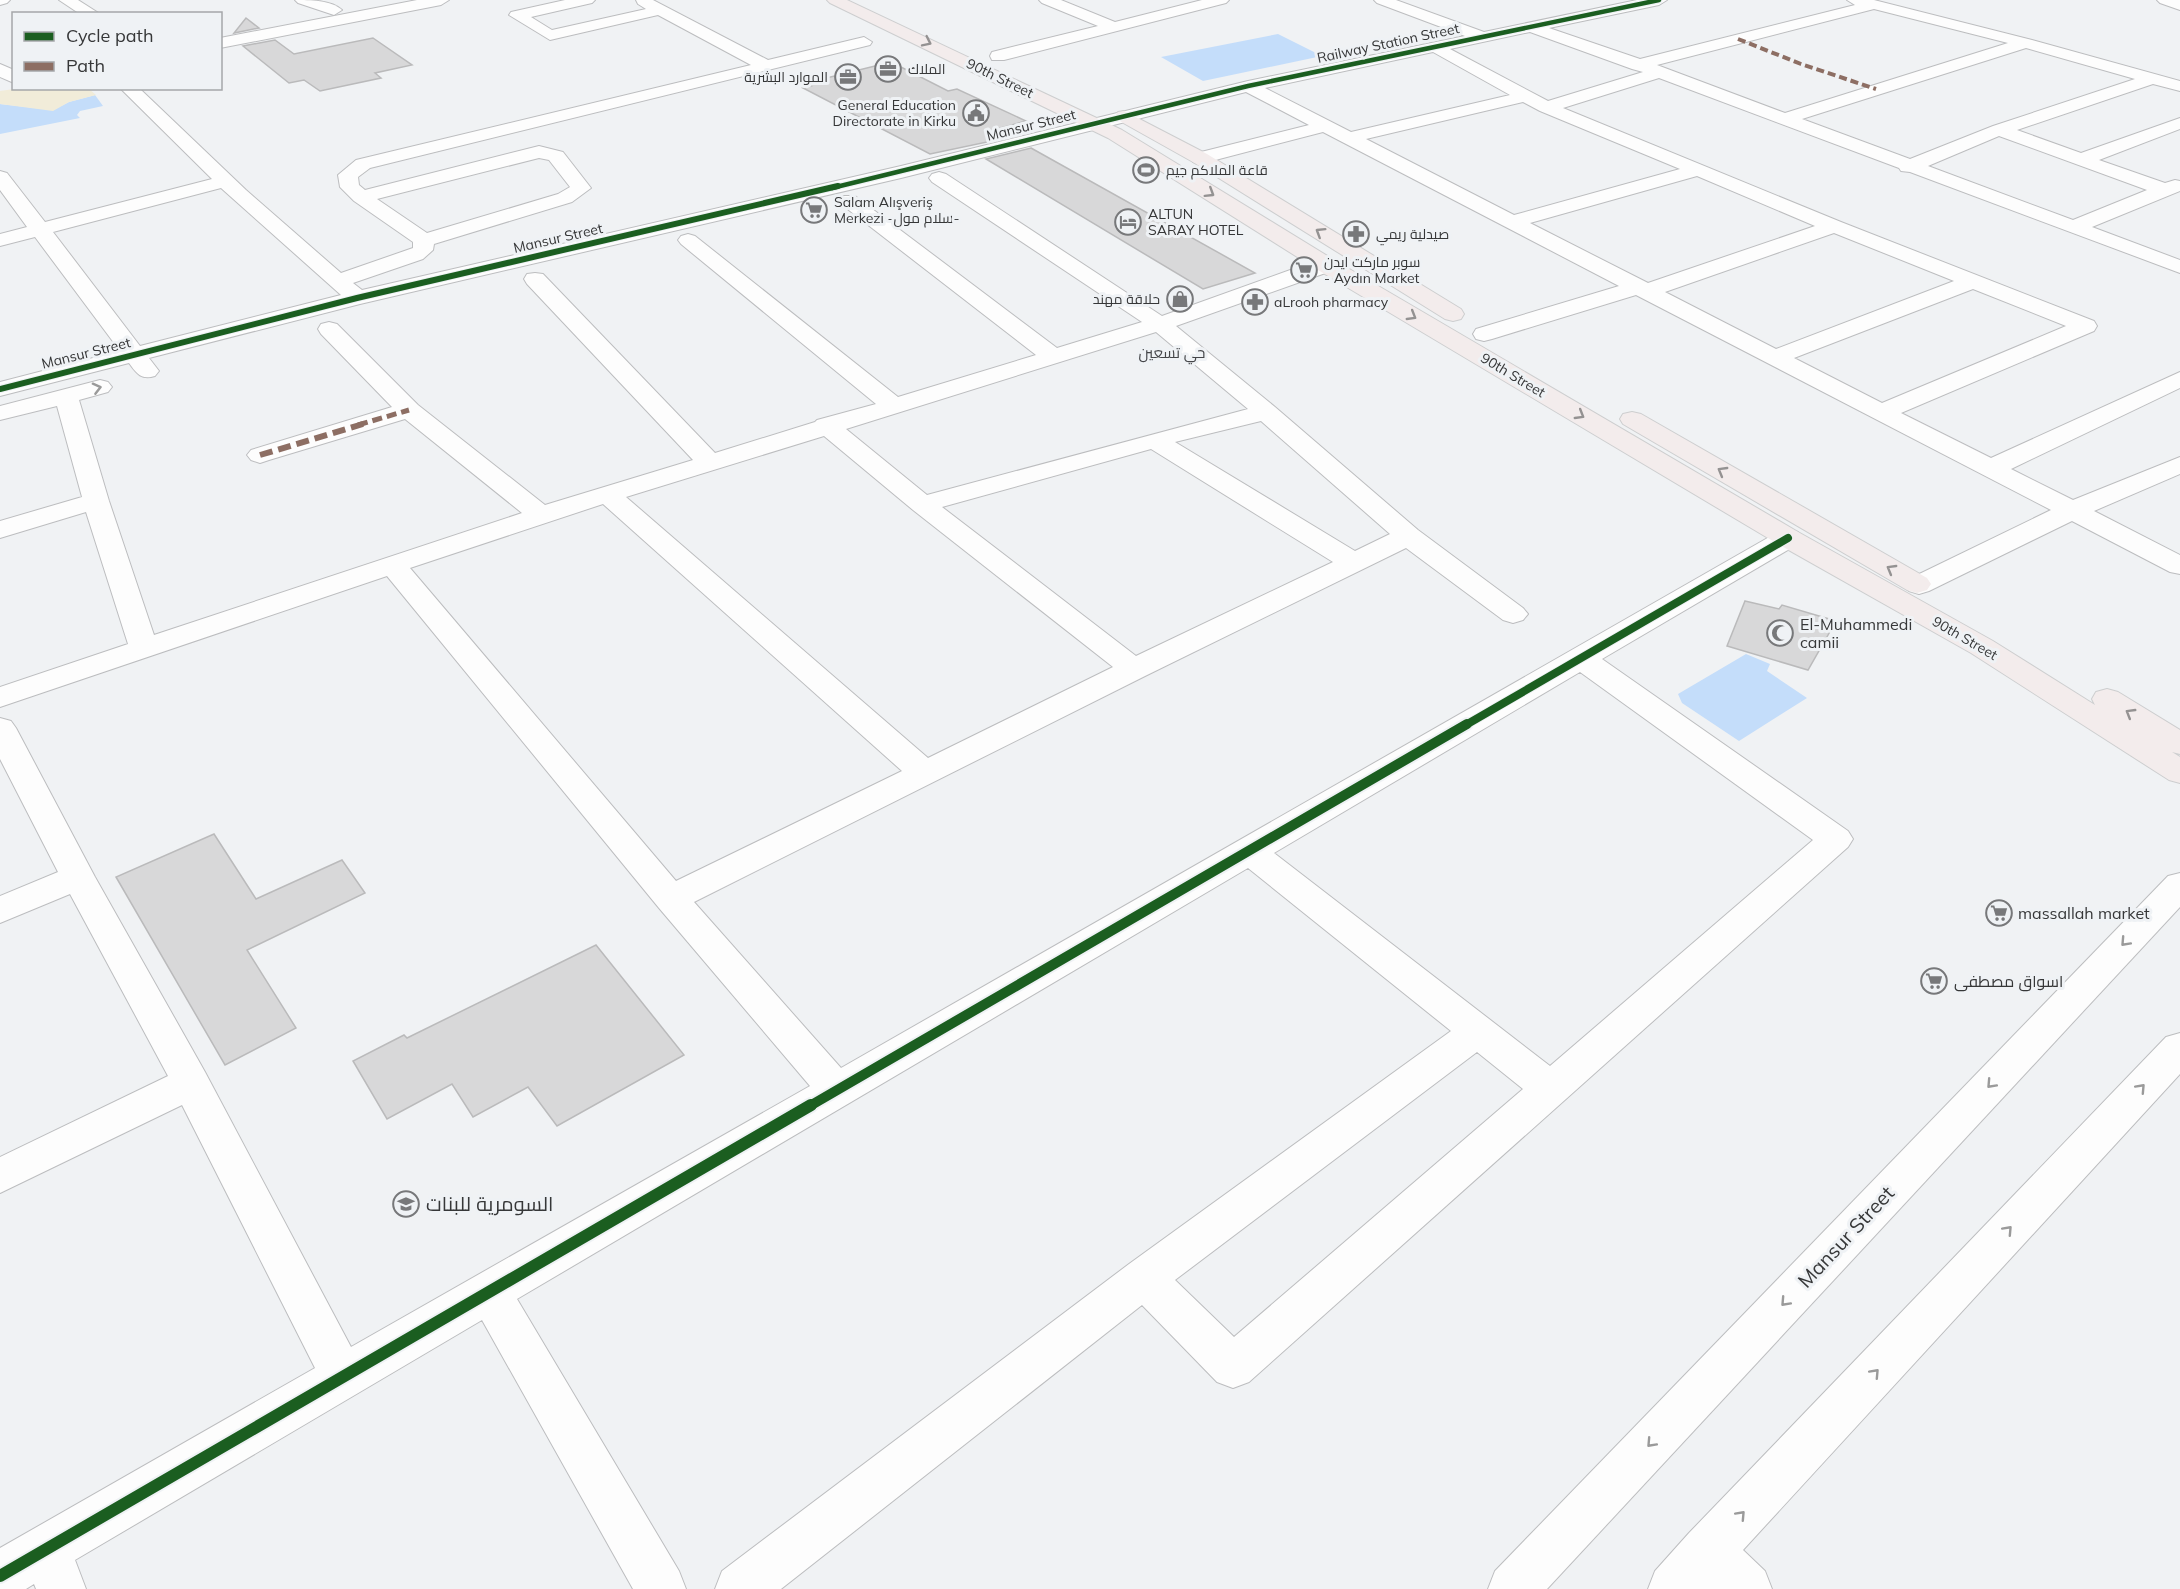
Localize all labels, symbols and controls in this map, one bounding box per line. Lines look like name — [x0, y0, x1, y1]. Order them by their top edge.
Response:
legend — [12, 12, 222, 90]
street label: Railway Station Street — [1315, 19, 1461, 67]
text: Cycle path — [66, 24, 153, 47]
one-way arrow — [920, 35, 931, 47]
text: Path — [66, 54, 105, 77]
office icon: الملاك — [873, 54, 903, 84]
street label: 90th Street — [964, 54, 1037, 102]
place label: الملاك — [908, 60, 945, 78]
office icon: الموارد البشرية — [833, 62, 863, 92]
place label: الموارد البشرية — [744, 68, 828, 86]
place label: General Education Directorate in Kirku — [833, 96, 956, 130]
public building icon: General Education Directorate in Kirku — [961, 98, 991, 128]
street label: Mansur Street — [985, 105, 1077, 145]
sports icon: قاعة الملاكم جيم — [1131, 155, 1161, 185]
place label: قاعة الملاكم جيم — [1166, 161, 1268, 180]
one-way arrow — [1204, 185, 1214, 197]
place label: Salam Alışveriş Merkezi -سلام مول- — [834, 193, 959, 228]
supermarket icon: Salam Alışveriş Merkezi -سلام مول- — [799, 195, 829, 225]
place label: ALTUN SARAY HOTEL — [1148, 205, 1244, 239]
hotel icon: ALTUN SARAY HOTEL — [1113, 207, 1143, 237]
street label: Mansur Street — [512, 219, 604, 257]
pharmacy icon: صيدلية ريمي — [1341, 219, 1371, 249]
place label: صيدلية ريمي — [1376, 225, 1449, 246]
one-way arrow — [1316, 228, 1326, 240]
place label: سوبر ماركت ايدن - Aydın Market — [1324, 253, 1420, 287]
supermarket icon: سوبر ماركت ايدن - Aydın Market — [1289, 255, 1319, 285]
shop icon: حلاقة مهند — [1165, 284, 1195, 314]
pharmacy icon: aLrooh pharmacy — [1240, 287, 1270, 317]
place label: حلاقة مهند — [1093, 290, 1160, 308]
place label: aLrooh pharmacy — [1274, 293, 1389, 311]
one-way arrow — [1406, 309, 1416, 320]
street label: Mansur Street — [40, 333, 132, 373]
district label: حي تسعين — [1139, 343, 1205, 365]
street label: 90th Street — [1477, 349, 1549, 401]
one-way arrow — [92, 382, 102, 395]
one-way arrow — [1574, 408, 1584, 419]
one-way arrow — [1718, 467, 1728, 479]
one-way arrow — [1887, 565, 1897, 576]
street label: 90th Street — [1929, 612, 2001, 664]
place label: El-Muhammedi camii — [1800, 614, 1912, 652]
mosque icon: El-Muhammedi camii — [1765, 618, 1795, 648]
one-way arrow — [2126, 709, 2136, 721]
supermarket icon: massallah market — [1984, 898, 2014, 928]
place label: massallah market — [2018, 903, 2150, 923]
one-way arrow — [2122, 935, 2133, 946]
supermarket icon: اسواق مصطفى — [1919, 966, 1949, 996]
place label: اسواق مصطفى — [1954, 971, 2063, 992]
one-way arrow — [1987, 1077, 1998, 1088]
one-way arrow — [2134, 1085, 2145, 1096]
street label: Mansur Street — [1792, 1181, 1899, 1293]
school or university icon: السومرية للبنات — [391, 1189, 421, 1219]
place label: السومرية للبنات — [426, 1191, 553, 1216]
one-way arrow — [2001, 1227, 2012, 1237]
one-way arrow — [1781, 1295, 1792, 1305]
one-way arrow — [1867, 1369, 1878, 1380]
one-way arrow — [1647, 1436, 1658, 1447]
one-way arrow — [1734, 1511, 1745, 1522]

